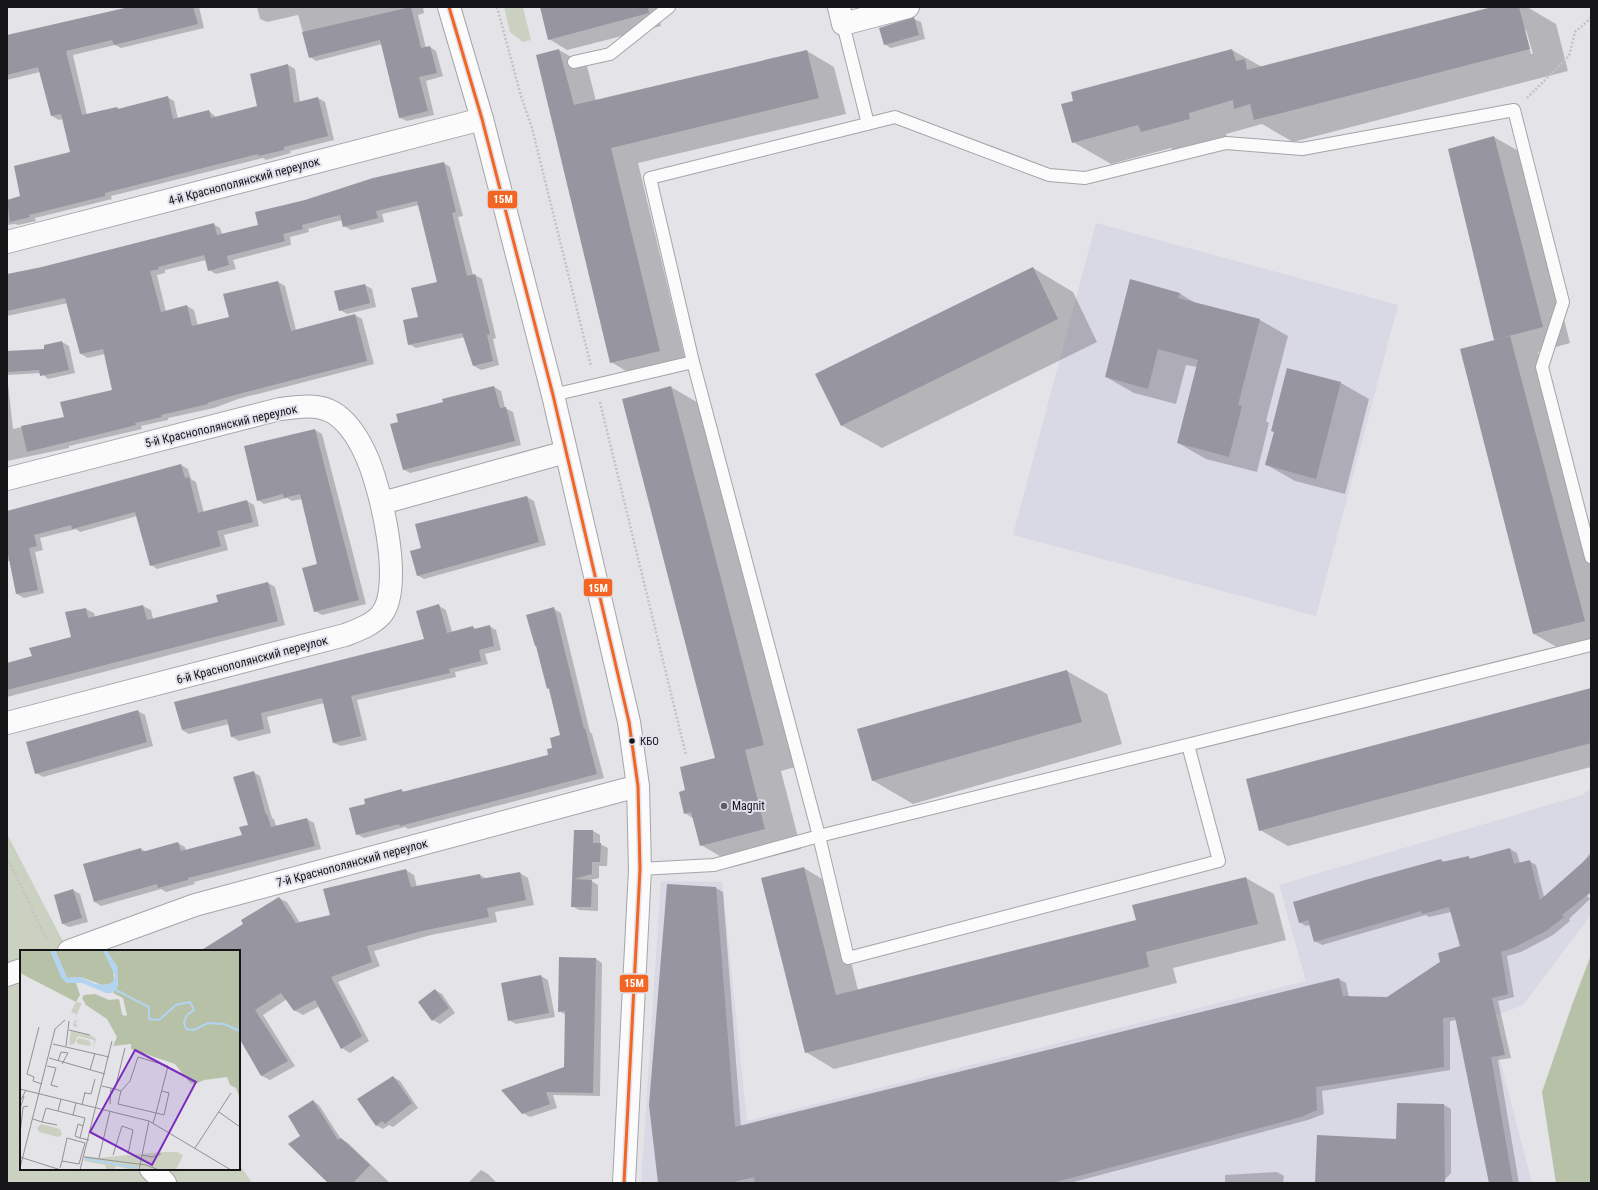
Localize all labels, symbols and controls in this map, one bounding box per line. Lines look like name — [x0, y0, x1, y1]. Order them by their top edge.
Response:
street label: 4-й Краснополянский переулок — [167, 154, 321, 208]
line badge: 15М — [487, 190, 518, 209]
text: 15М — [493, 193, 513, 206]
street label: 5-й Краснополянский переулок — [143, 402, 299, 450]
line badge: 15М — [583, 578, 613, 597]
text: 15М — [588, 582, 608, 595]
street label: 6-й Краснополянский переулок — [175, 633, 329, 687]
place label: КБО — [640, 735, 659, 748]
marker: КБО — [627, 736, 637, 746]
place label: Magnit — [732, 799, 765, 813]
marker: Magnit — [719, 801, 729, 811]
street label: 7-й Краснополянский переулок — [275, 836, 429, 890]
inset map — [20, 950, 240, 1170]
line badge: 15М — [619, 974, 649, 993]
text: 15М — [624, 977, 644, 990]

